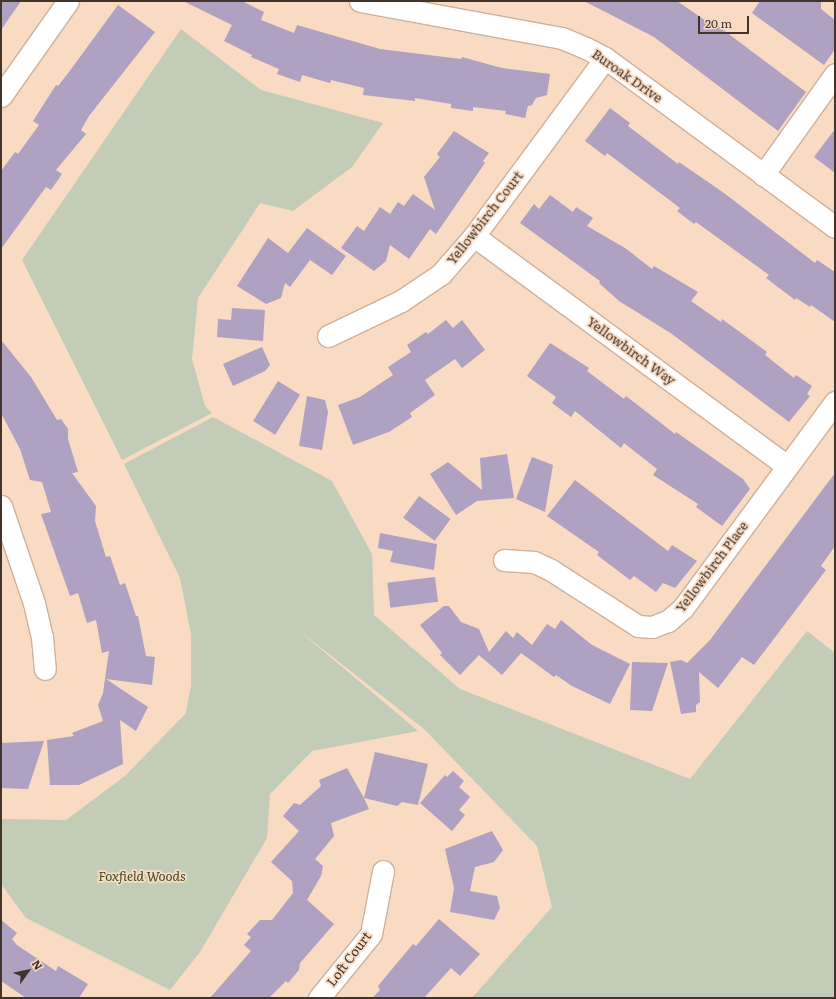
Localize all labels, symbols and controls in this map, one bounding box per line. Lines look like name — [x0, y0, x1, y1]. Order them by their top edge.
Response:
scale bar — [700, 8, 751, 34]
text: 20 m — [705, 14, 732, 32]
street label: Buroak Drive — [589, 46, 665, 106]
street label: Yellowbirch Court — [444, 168, 526, 268]
street label: Yellowbirch Way — [584, 314, 678, 388]
street label: Yellowbirch Place — [673, 518, 751, 616]
park label: Foxfield Woods — [98, 868, 186, 884]
street label: Loft Court — [323, 929, 375, 989]
north arrow — [8, 951, 48, 991]
text: N — [29, 956, 47, 973]

